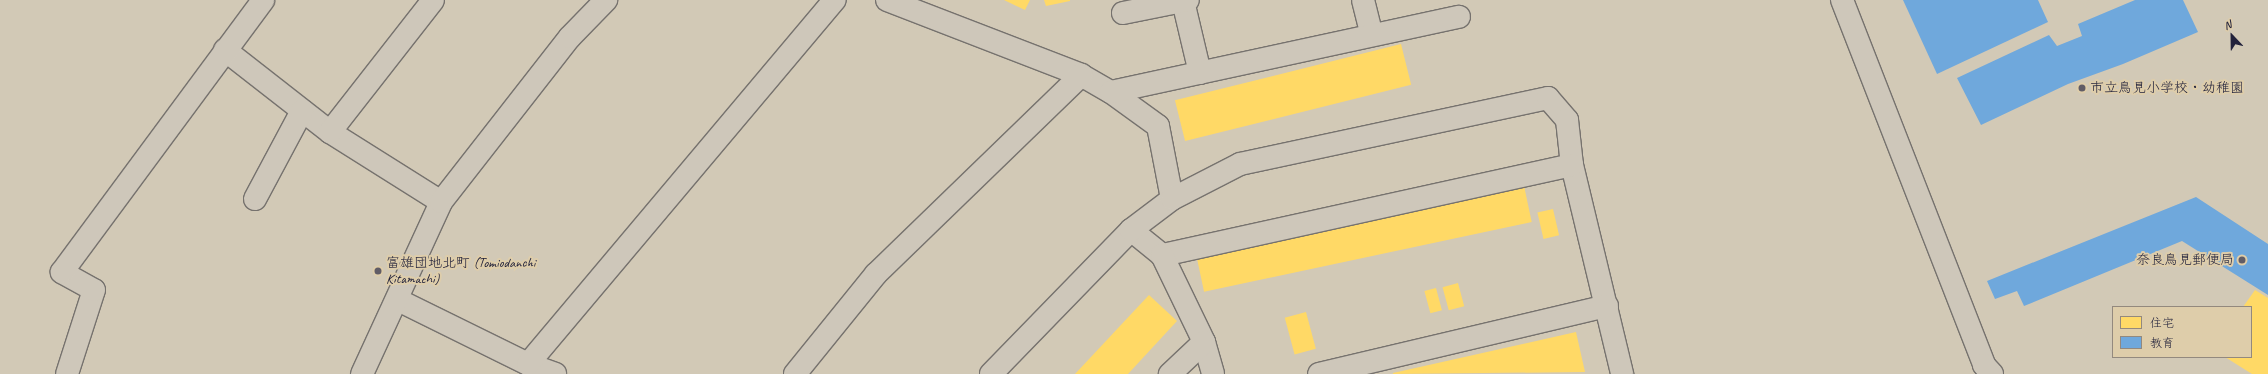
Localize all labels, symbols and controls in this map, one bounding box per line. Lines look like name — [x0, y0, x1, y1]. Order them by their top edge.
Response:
north arrow — [2212, 16, 2252, 56]
text: N — [2222, 17, 2233, 33]
place label: 市立鳥見小学校・幼稚園 — [2090, 80, 2244, 96]
marker: 市立鳥見小学校・幼稚園 — [2077, 83, 2087, 93]
place label: 奈良鳥見郵便局 — [2136, 252, 2234, 268]
place label: 富雄団地北町 (Tomiodanchi Kitamachi) — [386, 255, 535, 288]
marker: 奈良鳥見郵便局 — [2237, 255, 2247, 265]
marker: 富雄団地北町 (Tomiodanchi Kitamachi) — [373, 266, 383, 276]
legend — [2112, 306, 2252, 358]
text: 住宅 — [2150, 315, 2174, 331]
text: 教育 — [2150, 335, 2174, 351]

